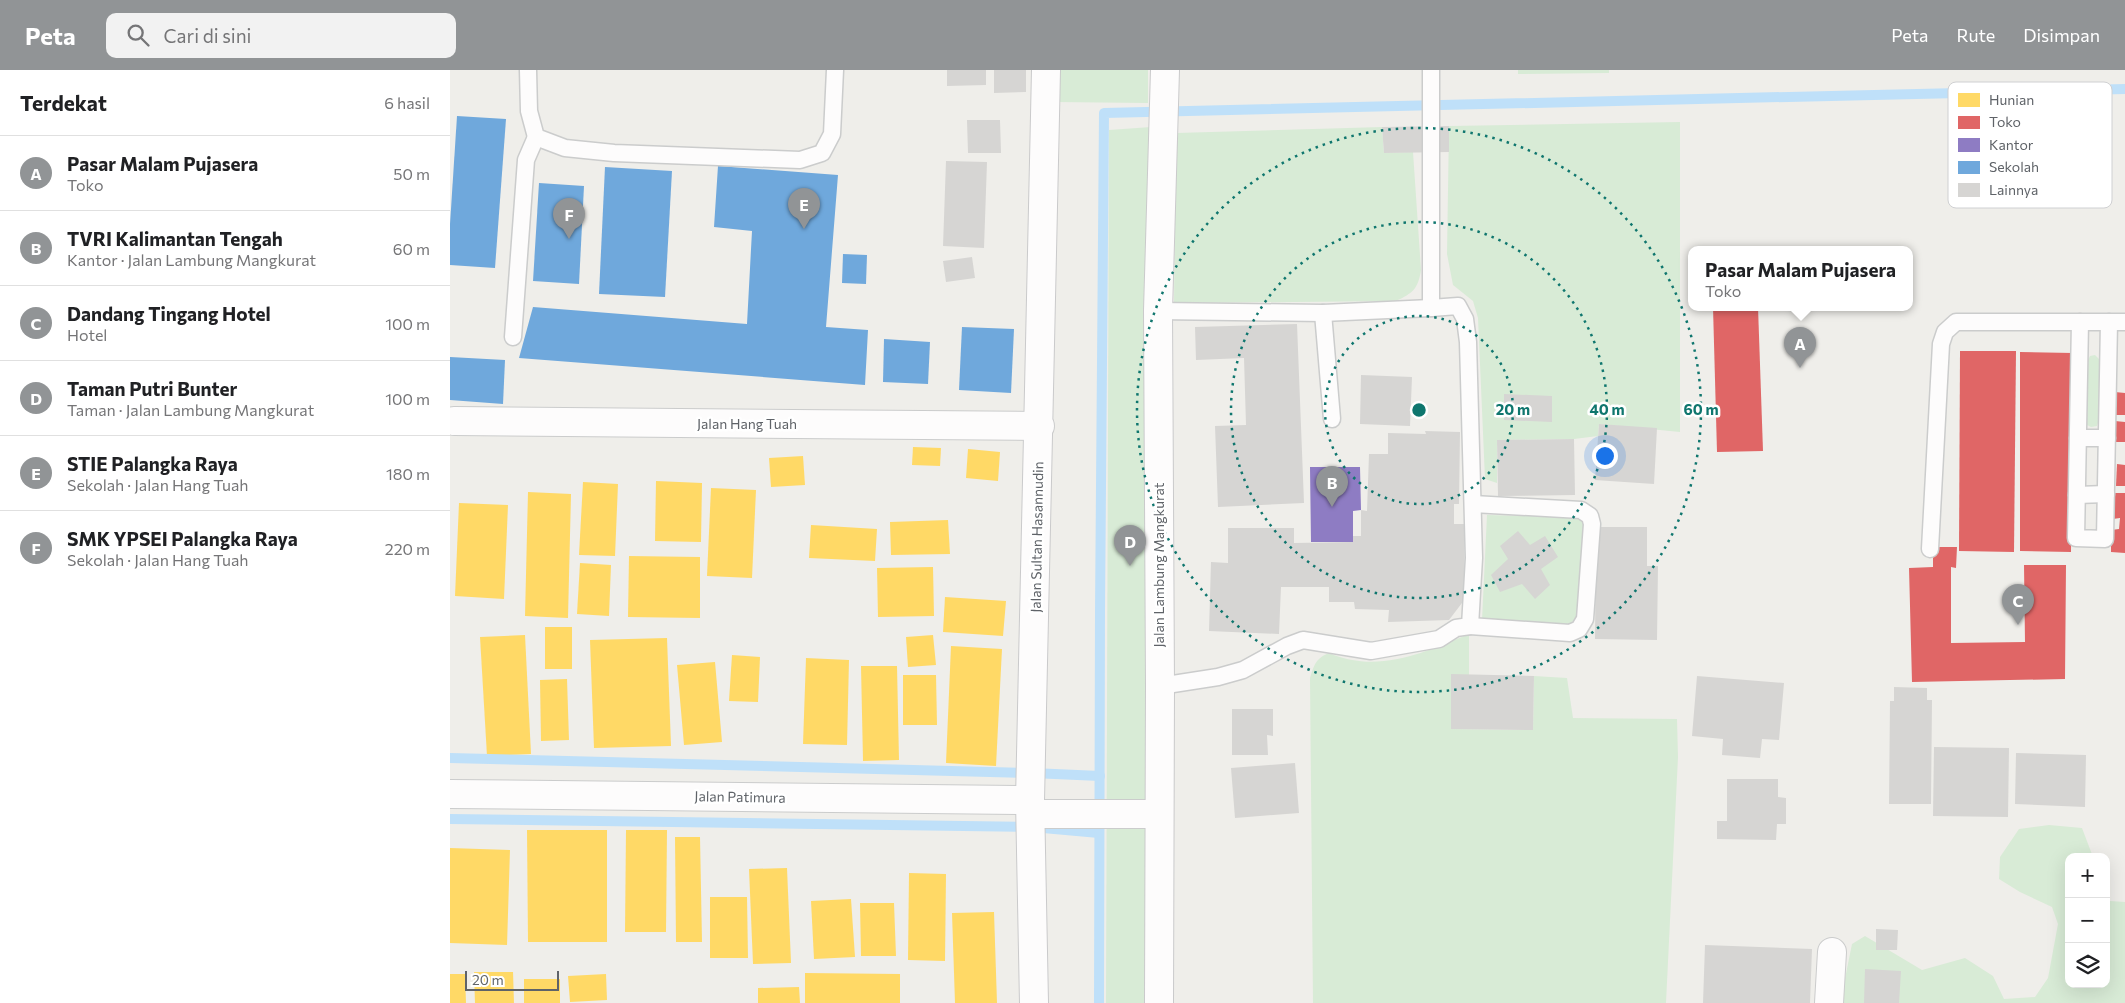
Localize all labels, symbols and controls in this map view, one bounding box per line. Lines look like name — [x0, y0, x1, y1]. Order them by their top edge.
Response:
search box — [106, 13, 456, 58]
text: Peta — [25, 21, 76, 50]
icon: search — [124, 21, 152, 49]
text: Cari di sini — [164, 24, 251, 47]
text: Peta — [1891, 24, 1928, 46]
text: Rute — [1956, 24, 1995, 46]
text: Disimpan — [2023, 24, 2100, 46]
legend — [1948, 82, 2112, 208]
text: Terdekat — [20, 90, 107, 115]
text: Hunian — [1989, 91, 2034, 108]
text: 6 hasil — [384, 93, 430, 112]
text: Toko — [1989, 113, 2021, 130]
text: Kantor — [1989, 136, 2034, 153]
text: Pasar Malam Pujasera — [67, 152, 258, 175]
text: Sekolah — [1989, 158, 2039, 175]
text: A — [30, 164, 42, 183]
text: 50 m — [393, 164, 430, 183]
text: Toko — [67, 175, 103, 194]
text: Lainnya — [1989, 181, 2038, 198]
pin: E — [788, 188, 820, 229]
pin: F — [553, 198, 585, 239]
text: TVRI Kalimantan Tengah — [67, 227, 283, 250]
text: B — [31, 239, 41, 258]
text: 60 m — [393, 239, 430, 258]
popup — [1688, 246, 1913, 311]
text: Kantor · Jalan Lambung Mangkurat — [67, 250, 316, 269]
text: Pasar Malam Pujasera — [1705, 258, 1896, 281]
text: Toko — [1705, 281, 1741, 300]
text: Dandang Tingang Hotel — [67, 302, 271, 325]
text: C — [31, 314, 41, 333]
text: 100 m — [385, 314, 430, 333]
text: Hotel — [67, 325, 107, 344]
pin: A — [1784, 327, 1816, 368]
text: Taman Putri Bunter — [67, 377, 237, 400]
text: D — [30, 389, 42, 408]
text: 100 m — [385, 389, 430, 408]
text: Taman · Jalan Lambung Mangkurat — [67, 400, 314, 419]
text: 20 m — [1496, 400, 1530, 418]
text: 40 m — [1589, 400, 1625, 418]
text: 60 m — [1683, 400, 1719, 418]
centre of rings — [1410, 401, 1428, 419]
street label: Jalan Hang Tuah — [697, 415, 797, 432]
your location — [1592, 443, 1618, 469]
text: STIE Palangka Raya — [67, 452, 238, 475]
street label: Jalan Sultan Hasannudin — [1027, 461, 1046, 613]
text: E — [31, 464, 41, 483]
text: 180 m — [386, 464, 430, 483]
pin: B — [1316, 466, 1348, 507]
text: Sekolah · Jalan Hang Tuah — [67, 475, 249, 494]
street label: Jalan Lambung Mangkurat — [1150, 482, 1167, 648]
pin: D — [1114, 525, 1146, 566]
text: SMK YPSEI Palangka Raya — [67, 527, 298, 550]
text: F — [31, 539, 41, 558]
text: 220 m — [385, 539, 430, 558]
text: Sekolah · Jalan Hang Tuah — [67, 550, 249, 569]
pin: C — [2002, 584, 2034, 625]
street label: Jalan Patimura — [694, 787, 786, 806]
map controls — [2065, 853, 2110, 988]
button: + — [2065, 853, 2110, 898]
button: − — [2065, 898, 2110, 943]
button: layers — [2065, 943, 2110, 988]
scale bar — [465, 968, 559, 991]
text: 20 m — [472, 971, 504, 988]

